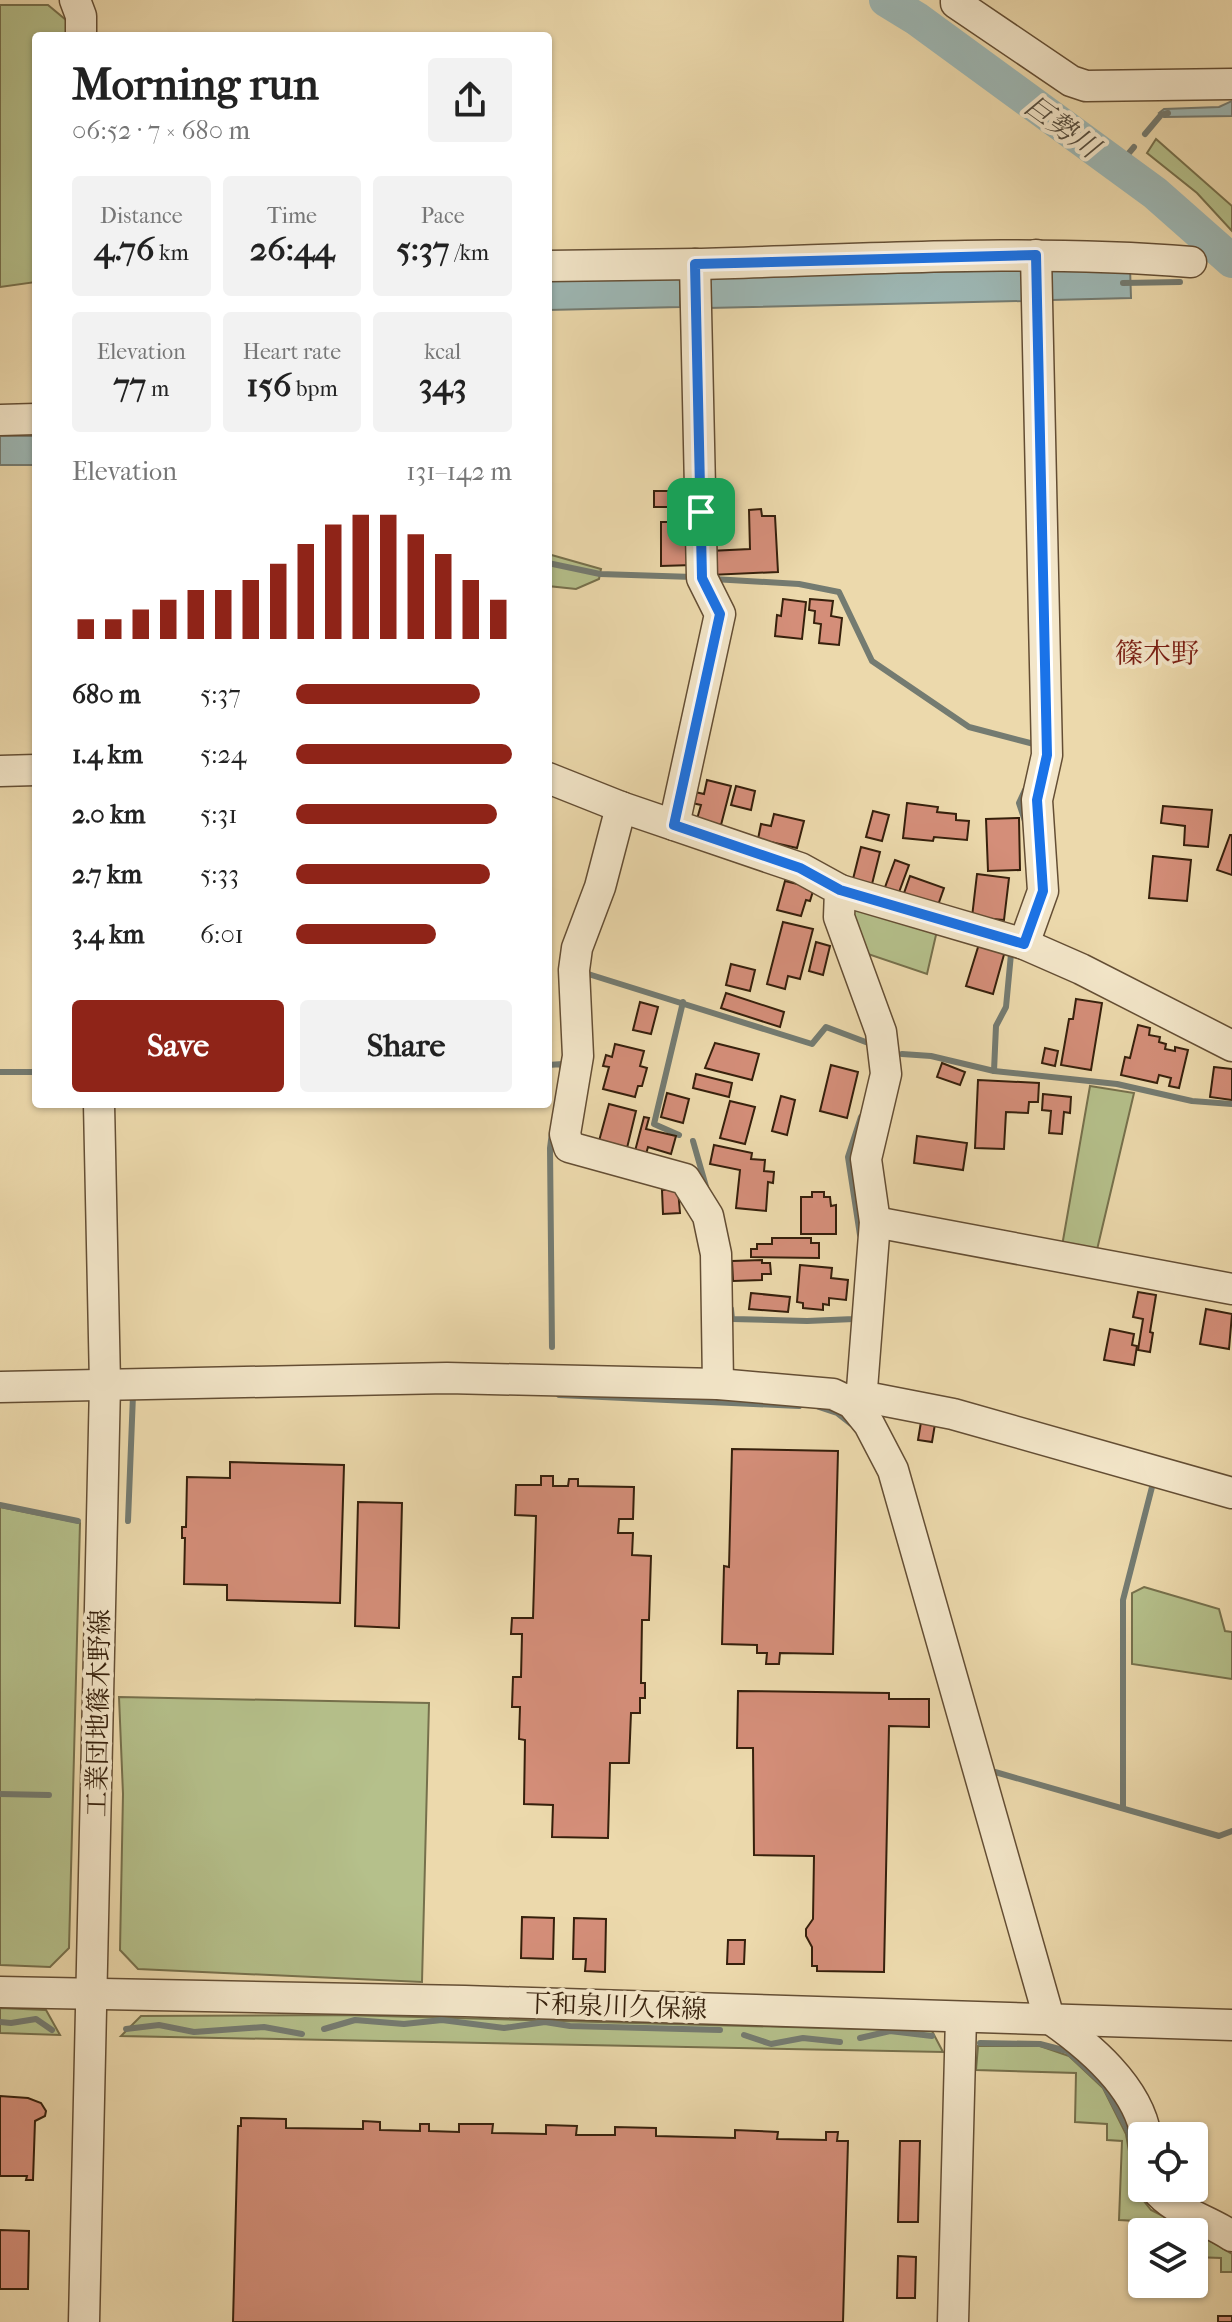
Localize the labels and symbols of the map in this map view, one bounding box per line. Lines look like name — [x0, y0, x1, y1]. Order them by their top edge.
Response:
water label: 巨勢川 — [1018, 88, 1108, 166]
pin — [667, 478, 735, 546]
district label: 篠木野 — [1115, 637, 1199, 670]
street label: 工業団地篠木野線 — [81, 1609, 116, 1817]
street label: 下和泉川久保線 — [524, 1988, 707, 2025]

